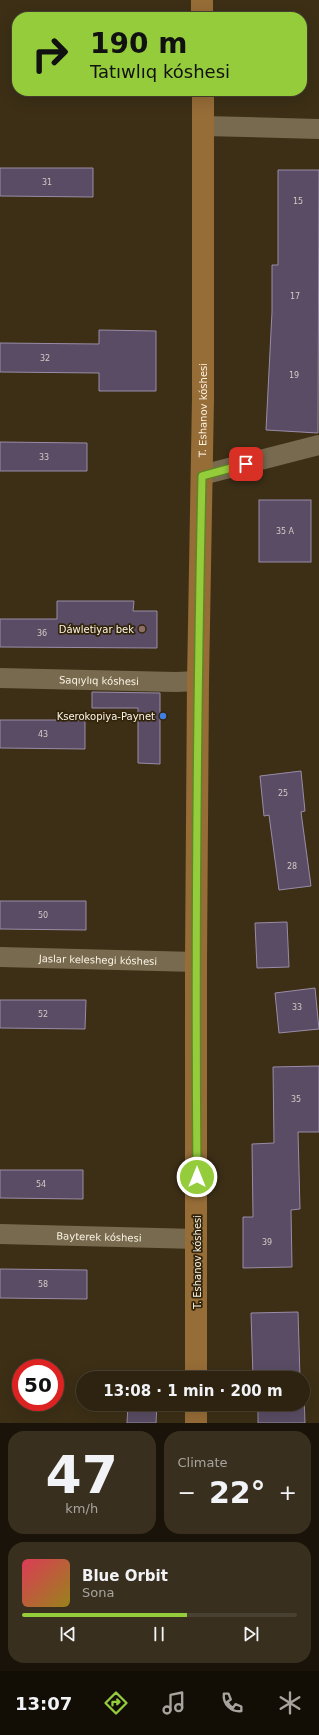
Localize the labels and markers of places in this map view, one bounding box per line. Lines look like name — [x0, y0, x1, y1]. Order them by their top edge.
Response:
pin — [229, 447, 263, 481]
place label: Dáwletiyar bek — [59, 624, 134, 635]
marker: Dáwletiyar bek — [137, 624, 147, 634]
place label: Kserokopiya-Paynet — [57, 711, 155, 722]
marker: Kserokopiya-Paynet — [158, 711, 168, 721]

